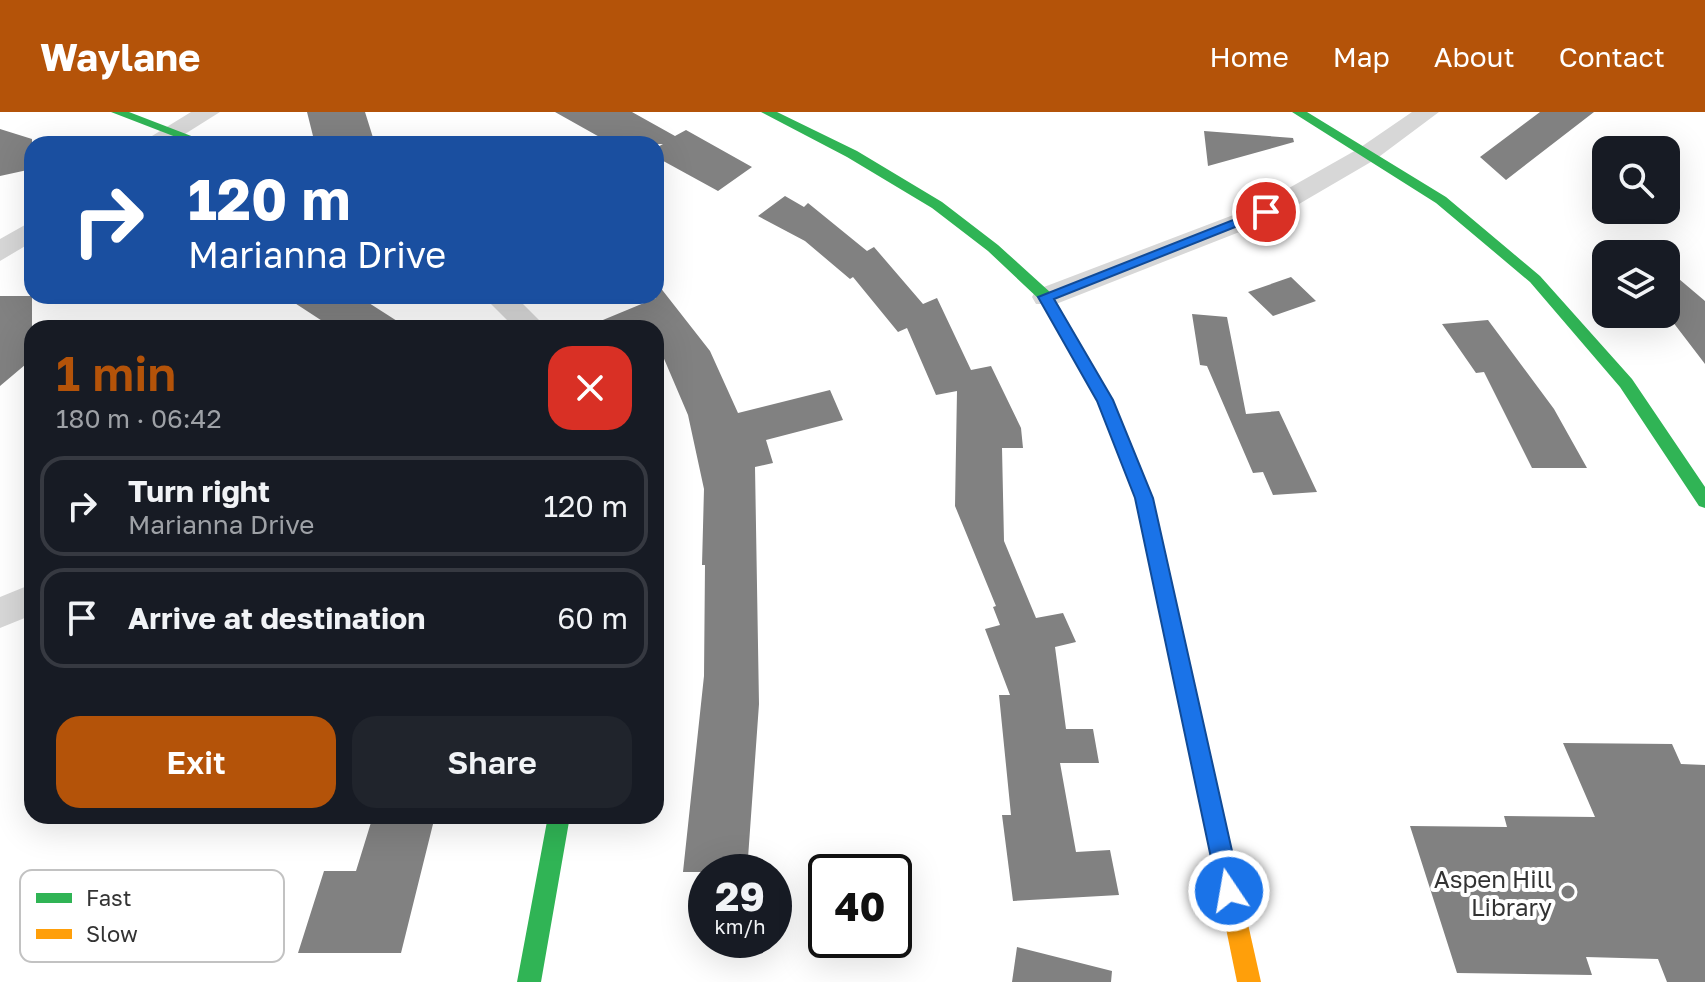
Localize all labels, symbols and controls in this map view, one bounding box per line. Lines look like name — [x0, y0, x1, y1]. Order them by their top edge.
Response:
text: Waylane — [40, 34, 201, 79]
text: Home — [1210, 40, 1289, 73]
text: Map — [1333, 40, 1390, 73]
text: About — [1434, 40, 1515, 73]
text: Contact — [1559, 40, 1665, 73]
map controls — [1592, 136, 1680, 328]
button: search — [1592, 136, 1680, 224]
text: 120 m — [188, 165, 350, 232]
icon: right — [56, 168, 160, 272]
pin — [1232, 178, 1300, 246]
icon: arrive — [1244, 190, 1288, 234]
text: Marianna Drive — [188, 233, 446, 276]
button: layers — [1592, 240, 1680, 328]
text: 1 min — [56, 344, 176, 402]
button: close — [548, 346, 632, 430]
text: 180 m · 06:42 — [56, 403, 222, 434]
text: Turn right — [128, 473, 270, 509]
icon: right — [60, 484, 104, 528]
text: 120 m — [543, 488, 628, 524]
text: Marianna Drive — [128, 509, 314, 540]
icon: arrive — [60, 596, 104, 640]
text: Arrive at destination — [128, 600, 425, 636]
text: 60 m — [557, 600, 628, 636]
button: Exit — [56, 716, 336, 808]
button: Share — [352, 716, 632, 808]
position arrow — [1187, 849, 1271, 933]
speed limit sign: 40 — [808, 854, 912, 958]
place label: Aspen Hill Library — [1434, 864, 1552, 921]
legend — [20, 870, 284, 962]
text: 29 — [715, 872, 765, 920]
marker: Aspen Hill Library — [1559, 883, 1577, 901]
text: Fast — [86, 884, 132, 911]
text: km/h — [715, 914, 765, 938]
text: Slow — [86, 920, 138, 947]

